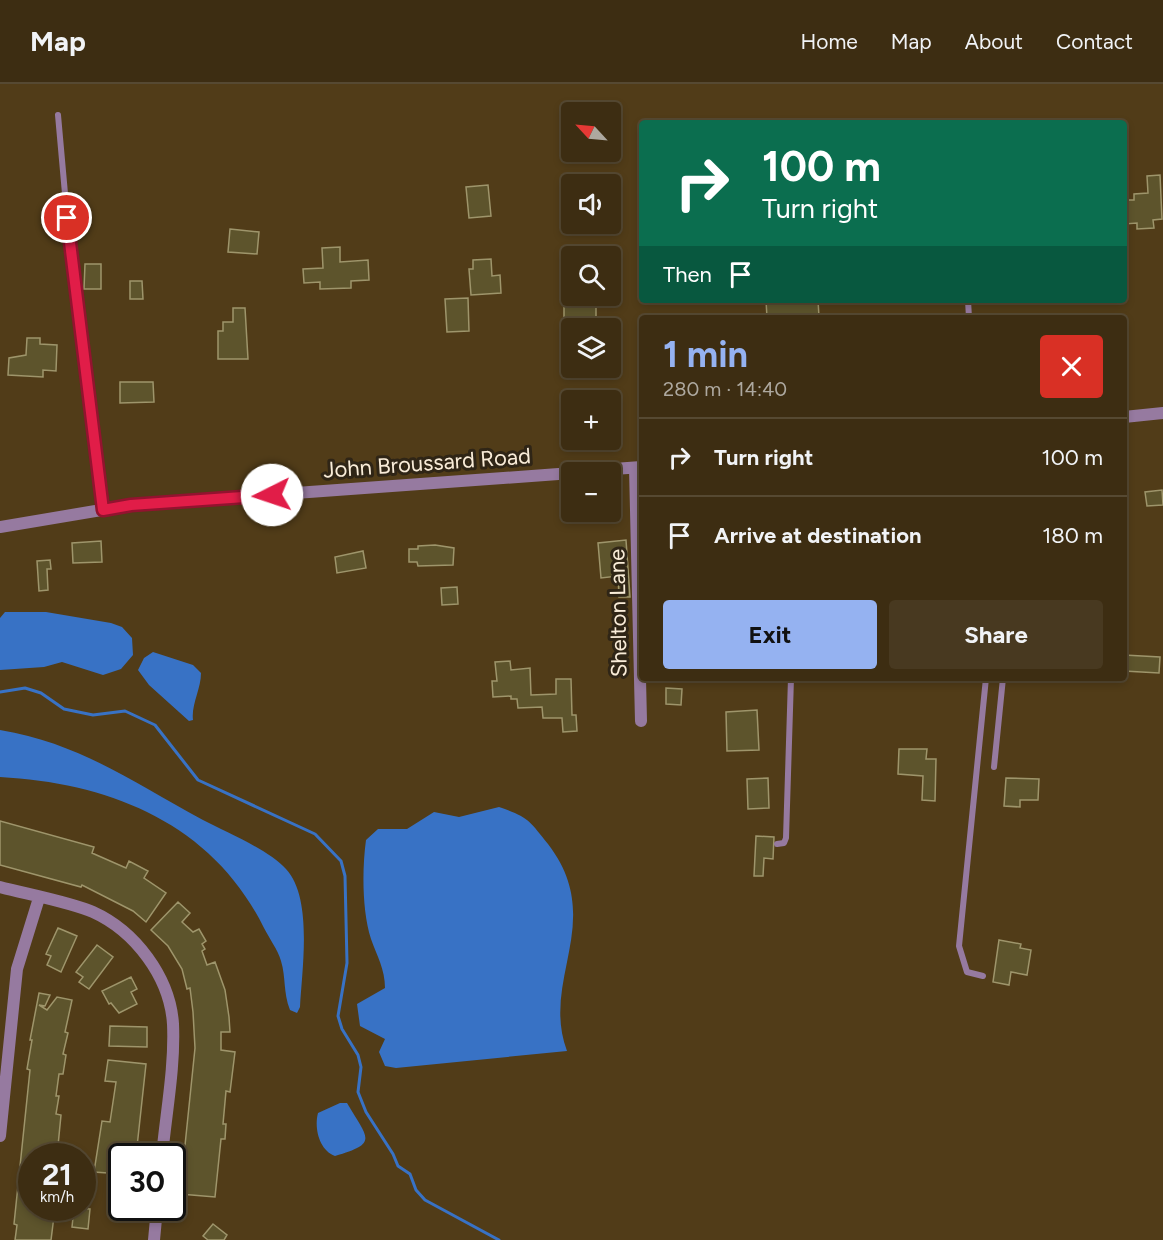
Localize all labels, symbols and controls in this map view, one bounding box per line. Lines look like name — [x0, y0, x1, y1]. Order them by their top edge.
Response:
text: Map — [30, 24, 86, 58]
text: Home — [801, 29, 858, 54]
text: Map — [891, 29, 932, 54]
text: About — [965, 29, 1023, 54]
text: Contact — [1056, 29, 1133, 54]
north arrow — [561, 102, 621, 162]
map controls — [561, 102, 621, 522]
text: 100 m — [762, 141, 881, 192]
icon: right — [663, 144, 741, 222]
button: sound — [561, 174, 621, 234]
pin — [41, 192, 92, 243]
text: Turn right — [762, 192, 878, 225]
icon: arrive — [50, 201, 83, 234]
button: search — [561, 246, 621, 306]
icon: arrive — [724, 258, 757, 291]
text: Then — [663, 261, 712, 288]
button: layers — [561, 318, 621, 378]
text: 1 min — [663, 333, 748, 376]
button: close — [1040, 335, 1103, 398]
text: 280 m · 14:40 — [663, 377, 787, 401]
button: + — [561, 390, 621, 450]
icon: right — [663, 441, 696, 474]
street label: John Broussard Road — [322, 442, 532, 484]
text: Turn right — [714, 444, 813, 471]
text: 100 m — [1042, 444, 1103, 471]
button: − — [561, 462, 621, 522]
position arrow — [240, 463, 304, 527]
icon: arrive — [663, 519, 696, 552]
text: Arrive at destination — [714, 522, 922, 549]
text: 180 m — [1042, 522, 1103, 549]
street label: Shelton Lane — [603, 549, 633, 677]
button: Exit — [663, 600, 877, 669]
button: Share — [889, 600, 1103, 669]
speed limit sign: 30 — [108, 1143, 186, 1221]
text: 21 — [42, 1156, 72, 1193]
text: km/h — [40, 1188, 74, 1206]

